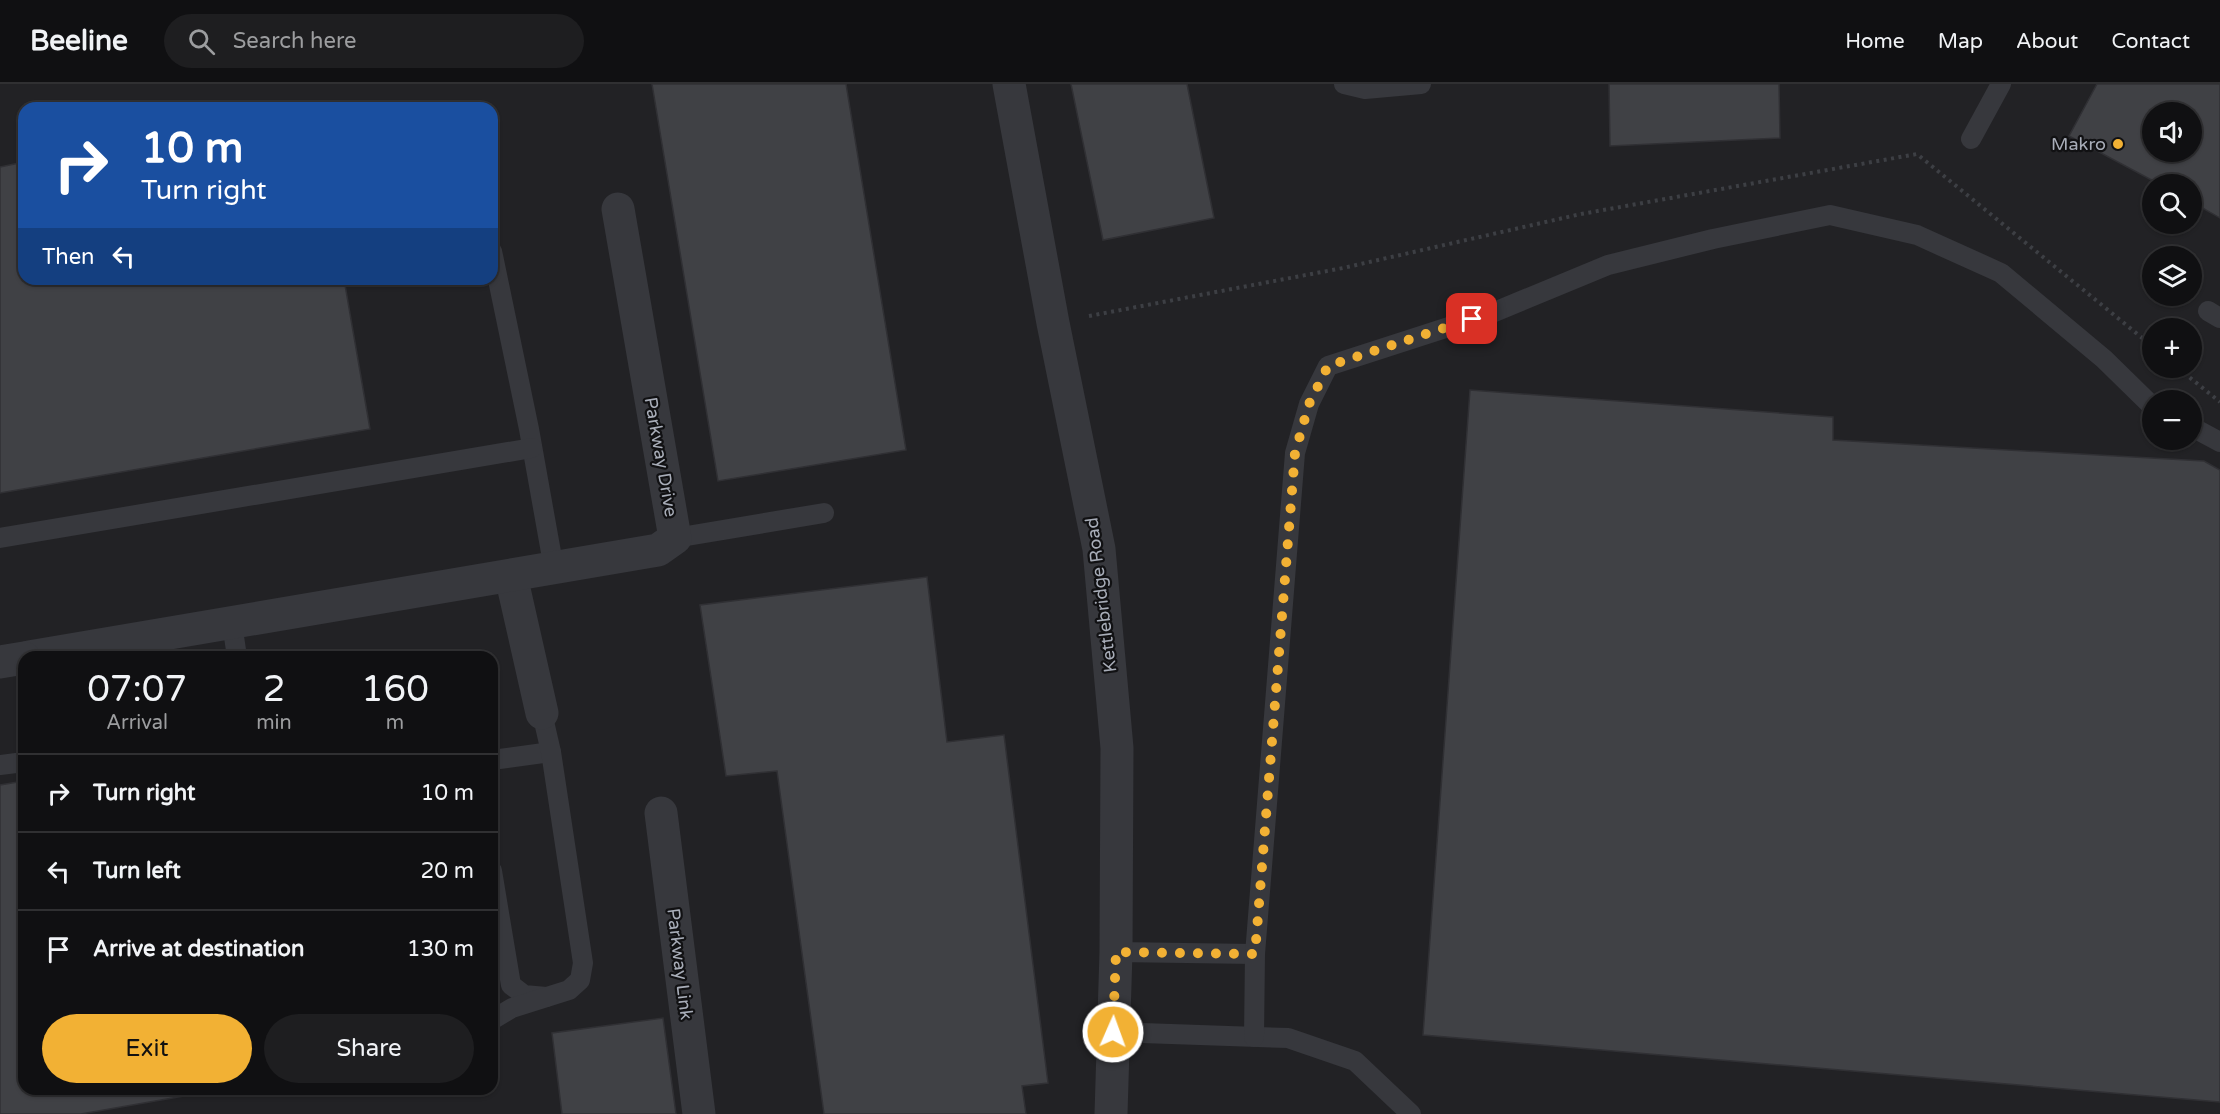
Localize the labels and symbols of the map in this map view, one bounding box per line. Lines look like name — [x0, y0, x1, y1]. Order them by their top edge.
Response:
place label: Makro — [2051, 133, 2106, 155]
marker: Makro — [2111, 137, 2125, 151]
pin — [1446, 293, 1497, 344]
street label: Parkway Drive — [640, 395, 682, 519]
street label: Kettlebridge Road — [1081, 516, 1121, 674]
street label: Parkway Link — [662, 907, 698, 1021]
position arrow — [1081, 1000, 1145, 1064]

